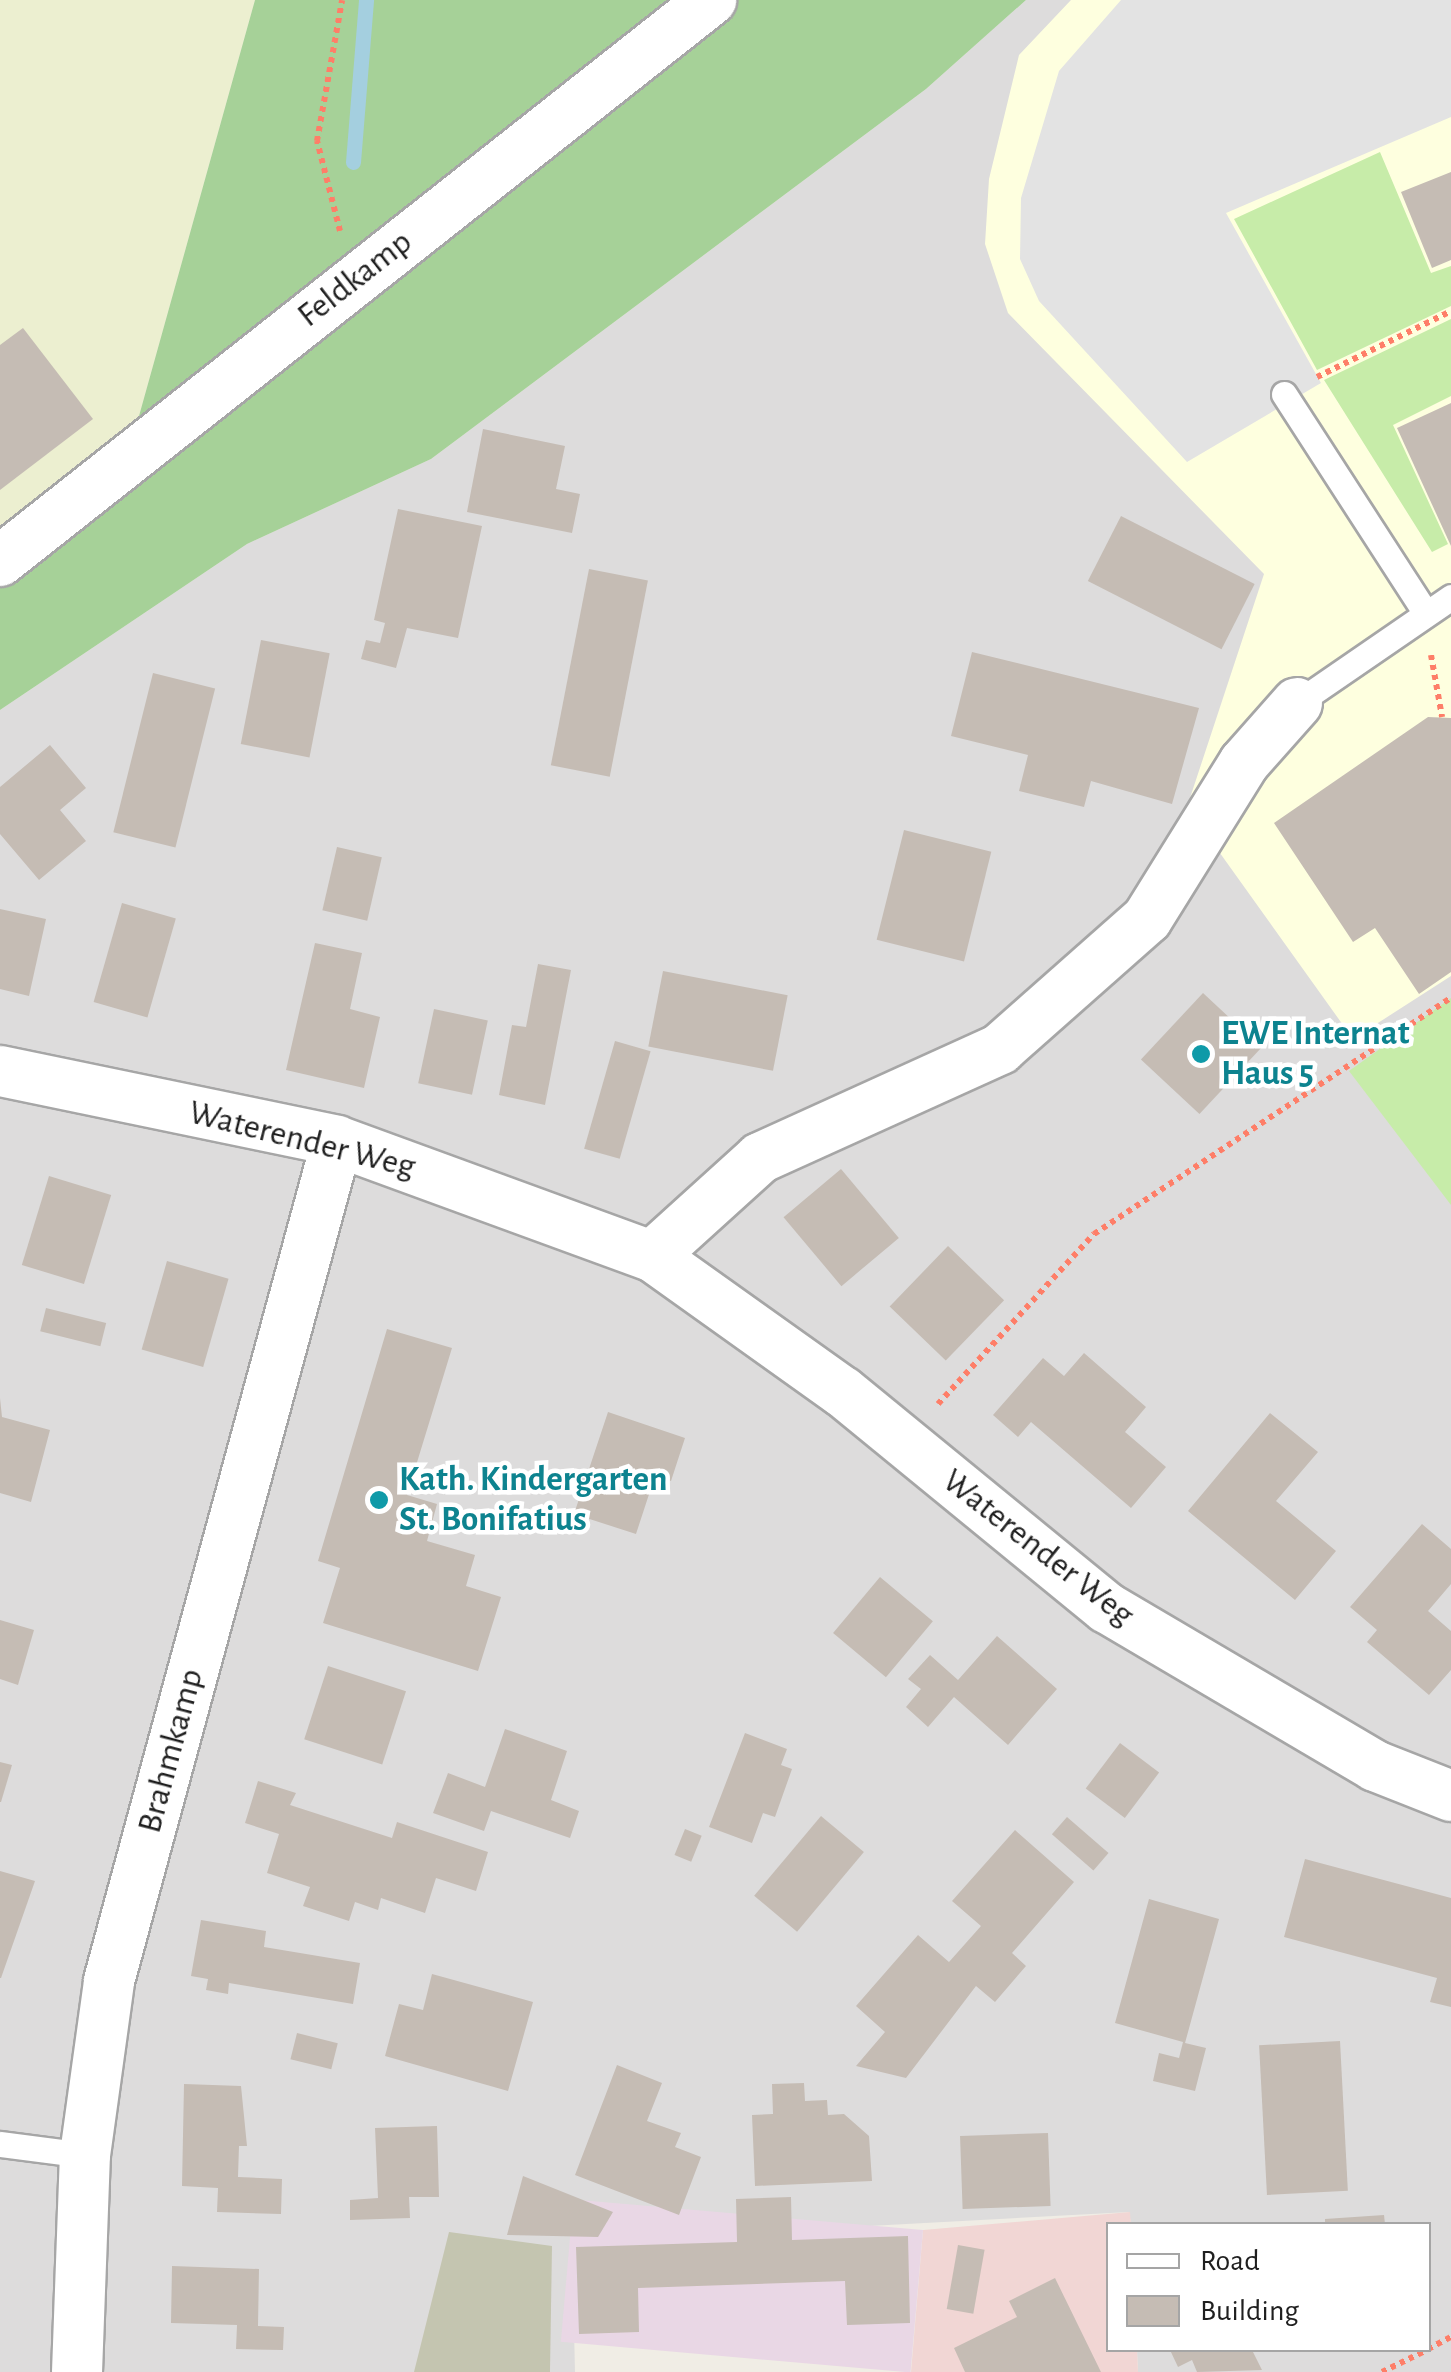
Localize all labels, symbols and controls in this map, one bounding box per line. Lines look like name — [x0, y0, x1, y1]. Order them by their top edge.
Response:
street label: Feldkamp — [289, 221, 421, 337]
place label: EWE Internat Haus 5 — [1221, 1013, 1409, 1095]
marker: EWE Internat Haus 5 — [1190, 1043, 1212, 1065]
street label: Waterender Weg — [185, 1092, 419, 1188]
place label: Kath. Kindergarten St. Bonifatius — [399, 1459, 667, 1541]
street label: Waterender Weg — [934, 1460, 1142, 1636]
marker: Kath. Kindergarten St. Bonifatius — [368, 1489, 390, 1511]
street label: Brahmkamp — [129, 1664, 213, 1838]
legend — [1106, 2222, 1431, 2352]
text: Road — [1200, 2246, 1260, 2276]
text: Building — [1200, 2296, 1299, 2326]

